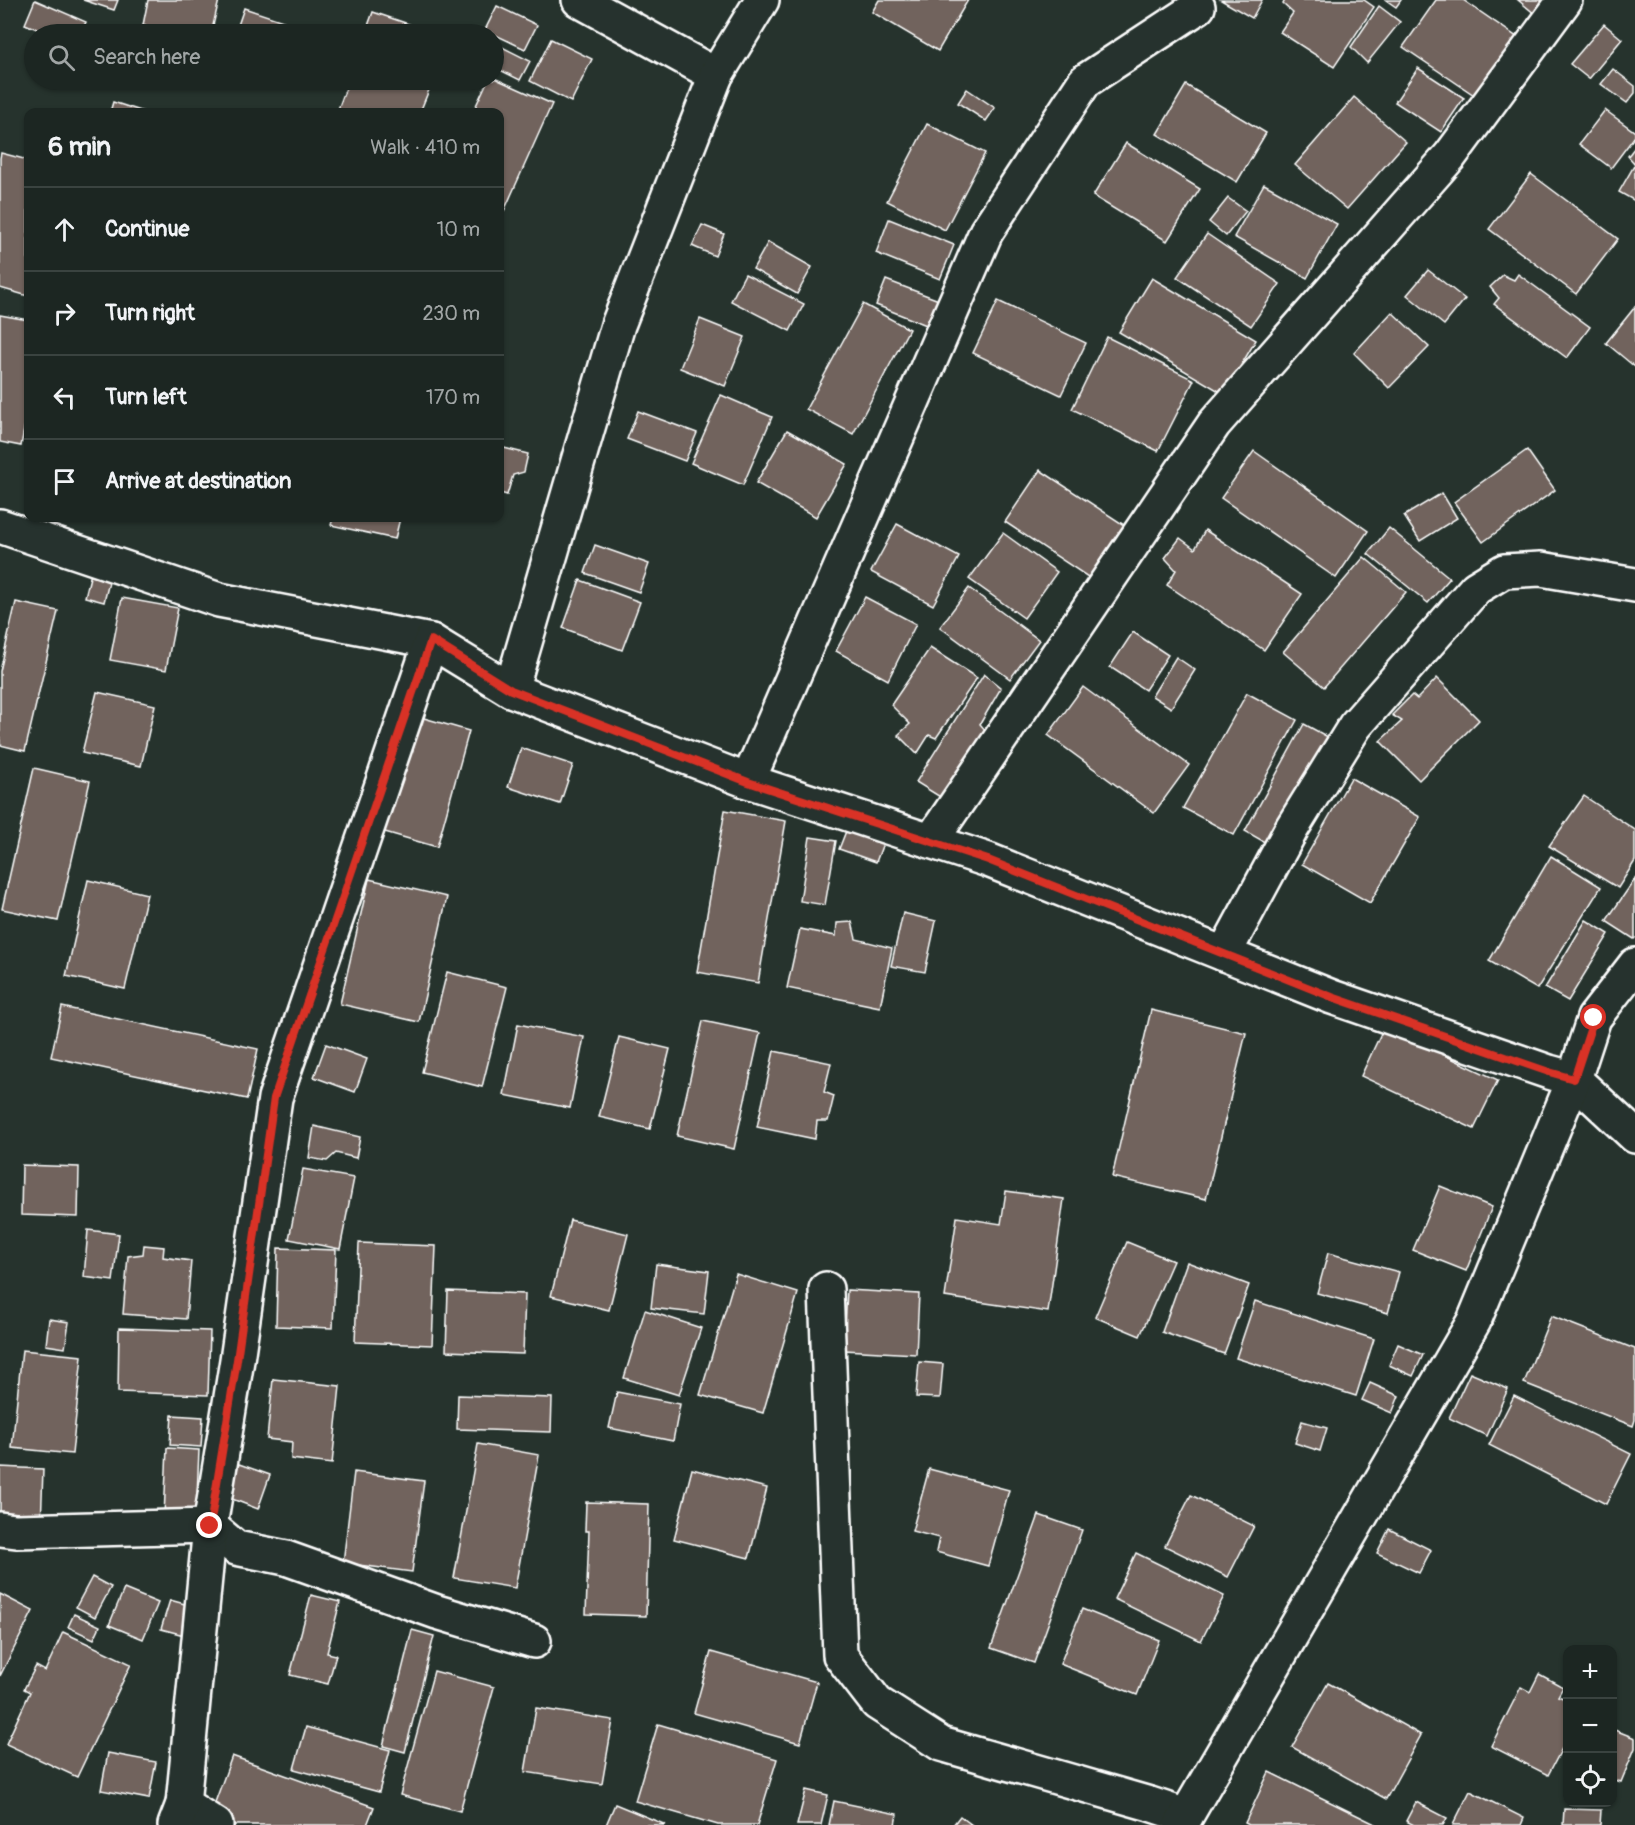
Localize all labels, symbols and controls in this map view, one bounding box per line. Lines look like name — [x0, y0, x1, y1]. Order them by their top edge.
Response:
search box — [24, 24, 504, 90]
icon: search — [45, 41, 78, 74]
text: Search here — [93, 43, 200, 71]
text: 6 min — [48, 131, 111, 163]
text: Walk · 410 m — [370, 135, 480, 160]
icon: ahead — [48, 213, 81, 246]
text: Continue — [105, 215, 189, 243]
text: 10 m — [436, 217, 480, 242]
icon: right — [48, 297, 81, 330]
text: Turn right — [105, 299, 195, 327]
text: 230 m — [423, 301, 480, 326]
icon: left — [48, 381, 81, 414]
text: Turn left — [105, 383, 187, 411]
text: 170 m — [426, 385, 480, 410]
icon: arrive — [48, 465, 81, 498]
text: Arrive at destination — [105, 467, 291, 495]
route start — [1580, 1004, 1606, 1030]
route end — [196, 1512, 222, 1538]
map controls — [1563, 1645, 1617, 1807]
button: + — [1563, 1645, 1617, 1699]
button: − — [1563, 1699, 1617, 1753]
button: locate — [1563, 1753, 1617, 1807]

